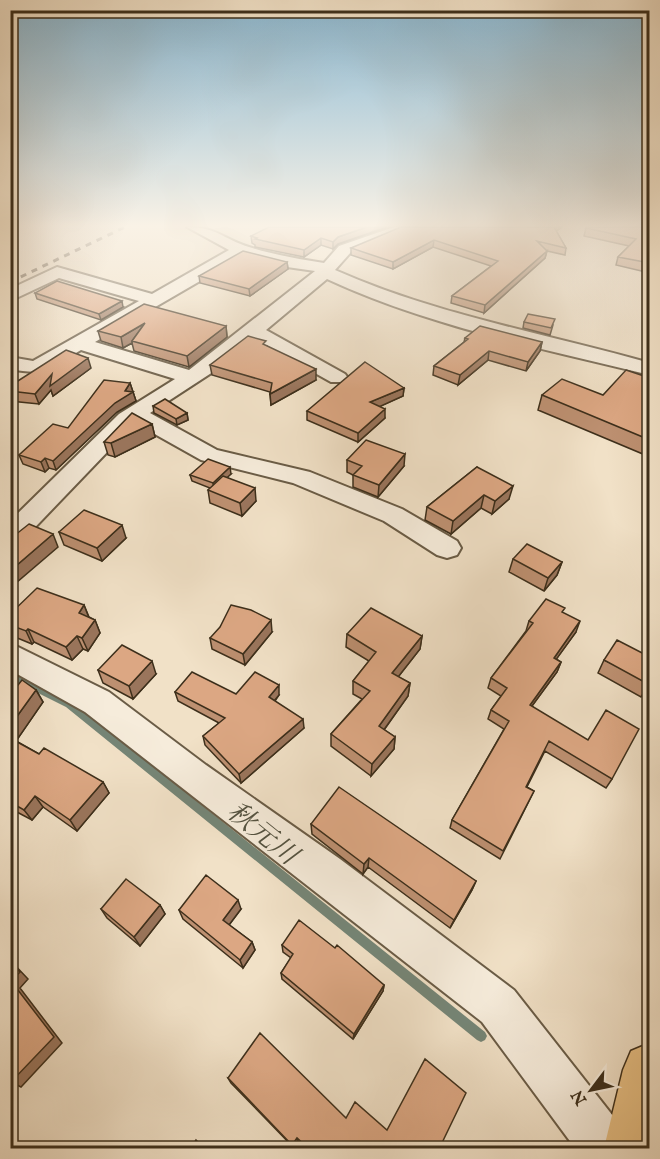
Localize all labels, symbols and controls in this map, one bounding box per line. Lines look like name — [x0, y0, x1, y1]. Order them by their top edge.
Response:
water label: 秋元川 — [220, 796, 306, 875]
north arrow — [561, 1060, 621, 1120]
text: N — [568, 1086, 593, 1109]

